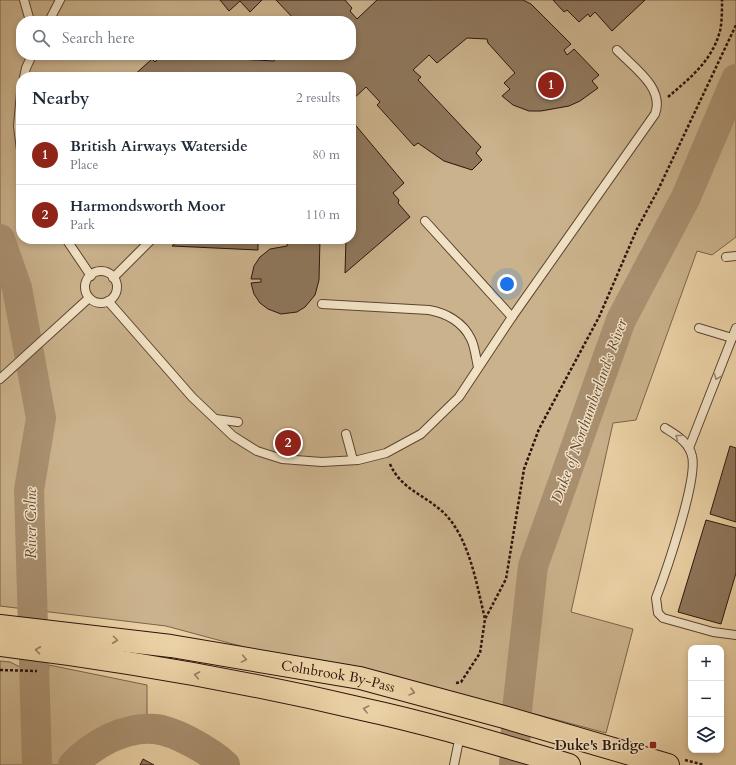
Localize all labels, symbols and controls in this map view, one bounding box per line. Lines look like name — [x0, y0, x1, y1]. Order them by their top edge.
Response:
search box — [16, 16, 356, 60]
icon: search — [30, 27, 52, 49]
text: Search here — [62, 28, 135, 48]
pin: 1 — [538, 70, 564, 100]
text: Nearby — [32, 87, 89, 110]
text: 2 results — [296, 89, 340, 107]
text: British Airways Waterside — [70, 136, 248, 156]
text: 1 — [42, 146, 48, 164]
text: 80 m — [312, 146, 340, 164]
text: Place — [70, 156, 98, 174]
text: Harmondsworth Moor — [70, 196, 225, 216]
text: 2 — [42, 206, 48, 224]
text: 110 m — [306, 206, 340, 224]
text: Park — [70, 216, 95, 234]
your location — [497, 274, 517, 294]
water label: Duke of Northumberland's River — [546, 315, 632, 506]
one-way arrow — [714, 374, 722, 381]
pin: 2 — [275, 428, 301, 458]
one-way arrow — [675, 435, 682, 442]
water label: River Colne — [21, 487, 41, 559]
one-way arrow — [112, 635, 118, 644]
map controls — [688, 645, 724, 753]
button: + — [688, 645, 724, 681]
one-way arrow — [35, 646, 41, 655]
one-way arrow — [241, 654, 247, 663]
street label: Colnbrook By-Pass — [280, 656, 397, 697]
one-way arrow — [194, 671, 200, 680]
button: − — [688, 681, 724, 717]
one-way arrow — [408, 687, 415, 696]
one-way arrow — [362, 706, 369, 714]
button: layers — [688, 717, 724, 753]
place label: Duke's Bridge — [555, 736, 645, 755]
marker: Duke's Bridge — [648, 740, 658, 750]

